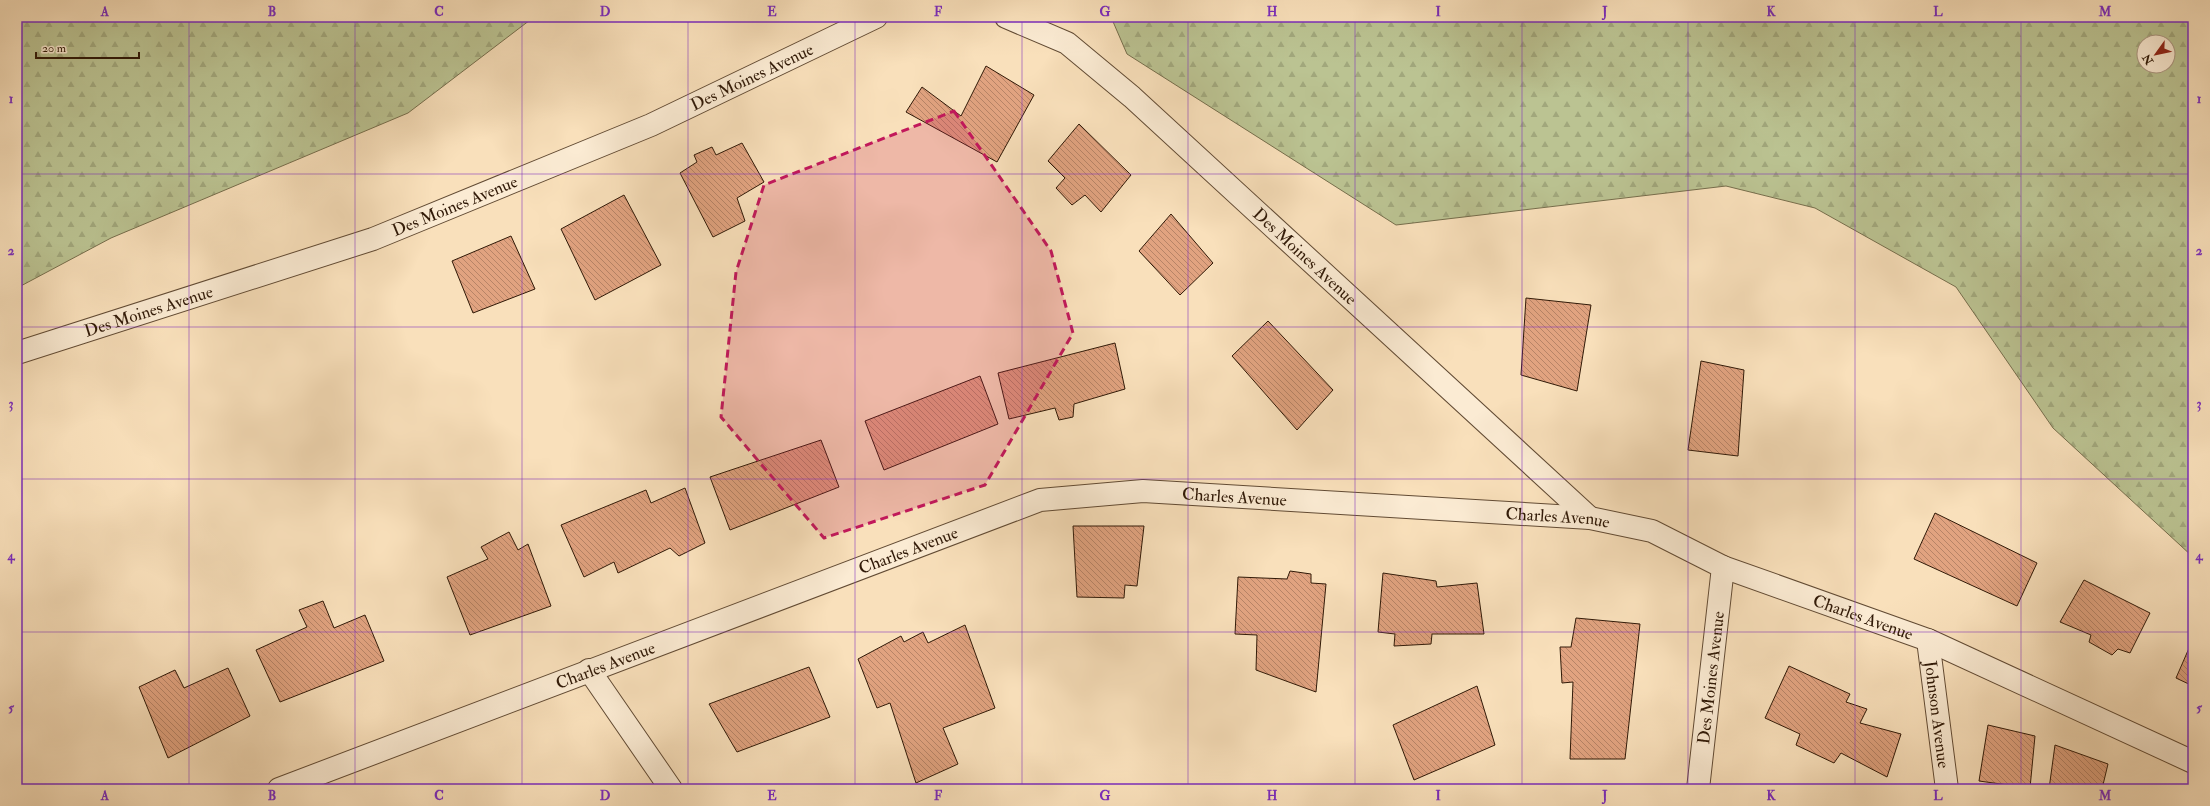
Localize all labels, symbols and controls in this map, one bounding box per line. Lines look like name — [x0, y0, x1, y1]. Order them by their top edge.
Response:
text: A — [100, 4, 110, 20]
text: B — [268, 4, 276, 20]
text: C — [434, 4, 444, 20]
text: D — [600, 4, 611, 20]
text: E — [767, 4, 777, 20]
text: F — [934, 4, 943, 20]
text: G — [1100, 4, 1111, 20]
text: H — [1267, 4, 1278, 20]
text: I — [1435, 4, 1441, 20]
text: J — [1601, 4, 1608, 21]
text: K — [1766, 4, 1776, 20]
text: L — [1933, 4, 1943, 20]
text: M — [2098, 4, 2112, 20]
scale bar — [36, 34, 139, 60]
north arrow — [2136, 34, 2176, 74]
street label: Des Moines Avenue — [687, 39, 817, 116]
text: 20 m — [42, 41, 67, 56]
text: N — [2139, 51, 2157, 68]
text: 1 — [9, 91, 14, 107]
text: 1 — [2197, 91, 2202, 107]
street label: Des Moines Avenue — [389, 171, 521, 241]
street label: Des Moines Avenue — [1248, 204, 1361, 310]
text: 2 — [8, 243, 15, 259]
text: 2 — [2196, 243, 2203, 259]
street label: Des Moines Avenue — [82, 281, 215, 342]
text: 3 — [9, 396, 14, 412]
text: 3 — [2197, 396, 2202, 412]
street label: Charles Avenue — [1181, 483, 1287, 511]
street label: Charles Avenue — [1505, 503, 1612, 533]
street label: Charles Avenue — [856, 522, 961, 579]
text: 4 — [6, 548, 15, 564]
text: 4 — [2194, 548, 2203, 564]
street label: Charles Avenue — [1810, 590, 1916, 645]
street label: Des Moines Avenue — [1693, 610, 1729, 745]
street label: Charles Avenue — [553, 637, 658, 694]
street label: Johnson Avenue — [1919, 659, 1954, 769]
text: 5 — [8, 700, 14, 716]
text: 5 — [2196, 700, 2202, 716]
text: A — [100, 788, 110, 804]
text: B — [268, 788, 276, 804]
text: C — [434, 788, 444, 804]
text: D — [600, 788, 611, 804]
text: E — [767, 788, 777, 804]
text: F — [934, 788, 943, 804]
text: G — [1100, 788, 1111, 804]
text: H — [1267, 788, 1278, 804]
text: I — [1435, 788, 1441, 804]
text: J — [1601, 788, 1608, 805]
text: K — [1766, 788, 1776, 804]
text: L — [1933, 788, 1943, 804]
text: M — [2098, 788, 2112, 804]

